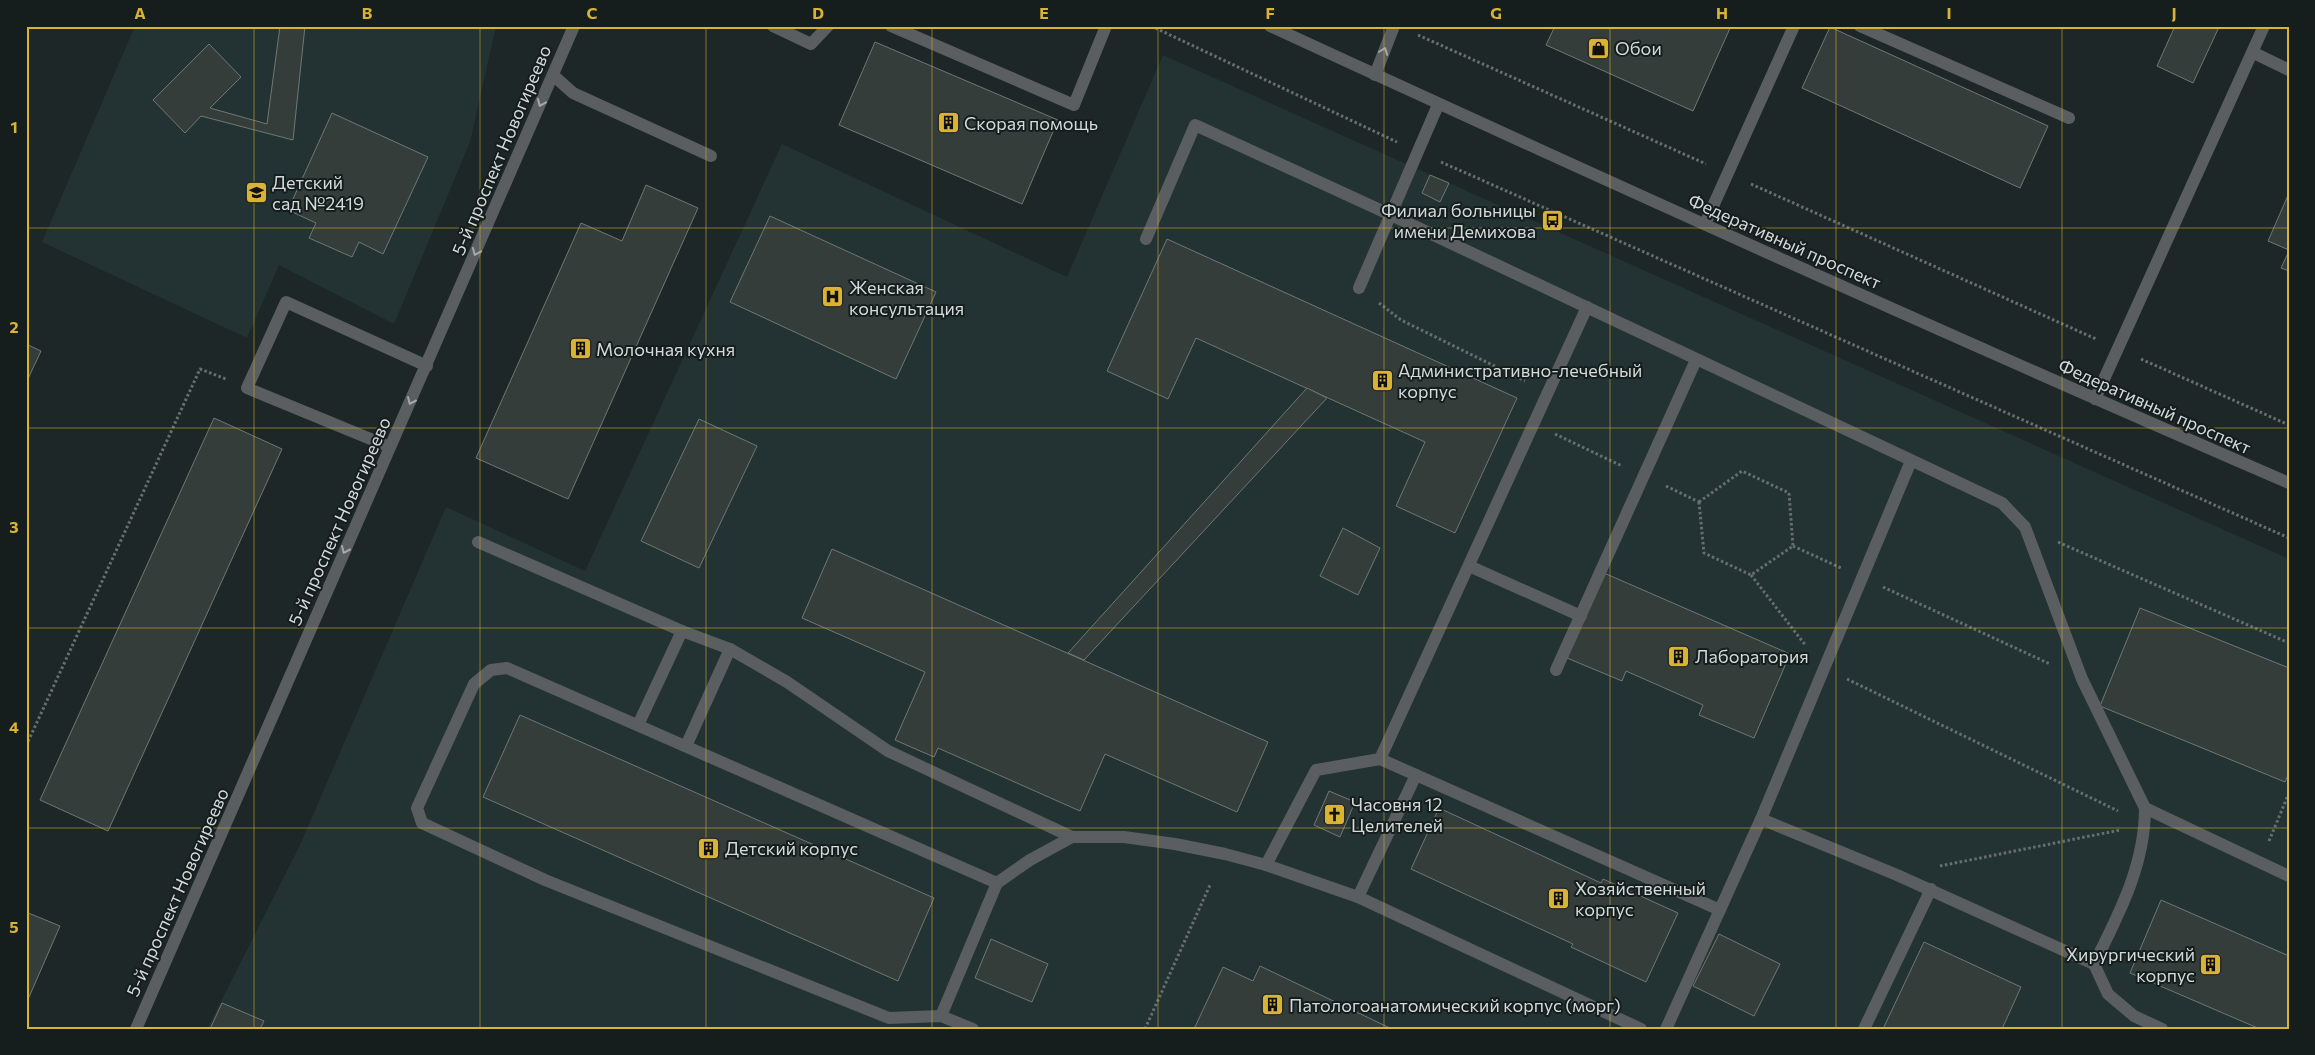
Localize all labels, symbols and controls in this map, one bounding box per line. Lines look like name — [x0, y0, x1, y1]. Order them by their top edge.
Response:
text: A — [134, 3, 146, 22]
text: B — [362, 3, 373, 22]
text: C — [587, 3, 598, 22]
text: D — [812, 3, 824, 22]
text: E — [1039, 3, 1049, 22]
text: F — [1265, 3, 1275, 22]
text: G — [1490, 3, 1502, 22]
text: H — [1716, 3, 1728, 22]
text: I — [1946, 3, 1952, 22]
text: J — [2171, 3, 2177, 22]
shop icon: Обои — [1587, 36, 1611, 60]
place label: Обои — [1615, 37, 1662, 59]
street label: 5-й проспект Новогиреево — [447, 42, 555, 258]
one-way arrow — [1379, 47, 1389, 55]
one-way arrow — [536, 98, 547, 107]
building icon: Скорая помощь — [936, 111, 960, 135]
place label: Скорая помощь — [964, 112, 1098, 134]
text: 1 — [10, 117, 18, 136]
place label: Детский сад №2419 — [272, 171, 364, 214]
school or university icon: Детский сад №2419 — [244, 180, 268, 204]
street label: Федеративный проспект — [1685, 189, 1885, 294]
place label: Филиал больницы имени Демихова — [1381, 199, 1536, 242]
bus stop icon: Филиал больницы имени Демихова — [1540, 208, 1564, 232]
one-way arrow — [472, 247, 483, 256]
place label: Женская консультация — [849, 276, 964, 319]
hospital icon: Женская консультация — [821, 285, 845, 309]
text: 2 — [9, 317, 19, 336]
building icon: Молочная кухня — [568, 337, 592, 361]
place label: Молочная кухня — [596, 338, 735, 360]
street label: Федеративный проспект — [2055, 354, 2255, 459]
place label: Административно-лечебный корпус — [1398, 359, 1642, 402]
building icon: Административно-лечебный корпус — [1370, 368, 1394, 392]
one-way arrow — [406, 396, 417, 405]
street label: 5-й проспект Новогиреево — [283, 413, 395, 629]
text: 3 — [9, 517, 19, 536]
one-way arrow — [341, 545, 352, 554]
building icon: Лаборатория — [1667, 644, 1691, 668]
place label: Лаборатория — [1695, 645, 1809, 667]
text: 4 — [9, 717, 19, 736]
street label: 5-й проспект Новогиреево — [121, 784, 233, 1000]
place label: Часовня 12 Целителей — [1351, 793, 1443, 836]
church icon: Часовня 12 Целителей — [1323, 802, 1347, 826]
building icon: Детский корпус — [697, 836, 721, 860]
place label: Детский корпус — [725, 837, 858, 859]
place label: Хозяйственный корпус — [1575, 877, 1706, 920]
building icon: Хозяйственный корпус — [1547, 886, 1571, 910]
text: 5 — [9, 917, 19, 936]
place label: Хирургический корпус — [2066, 943, 2195, 986]
building icon: Хирургический корпус — [2199, 952, 2223, 976]
building icon: Патологоанатомический корпус (морг) — [1261, 993, 1285, 1017]
place label: Патологоанатомический корпус (морг) — [1289, 994, 1621, 1016]

